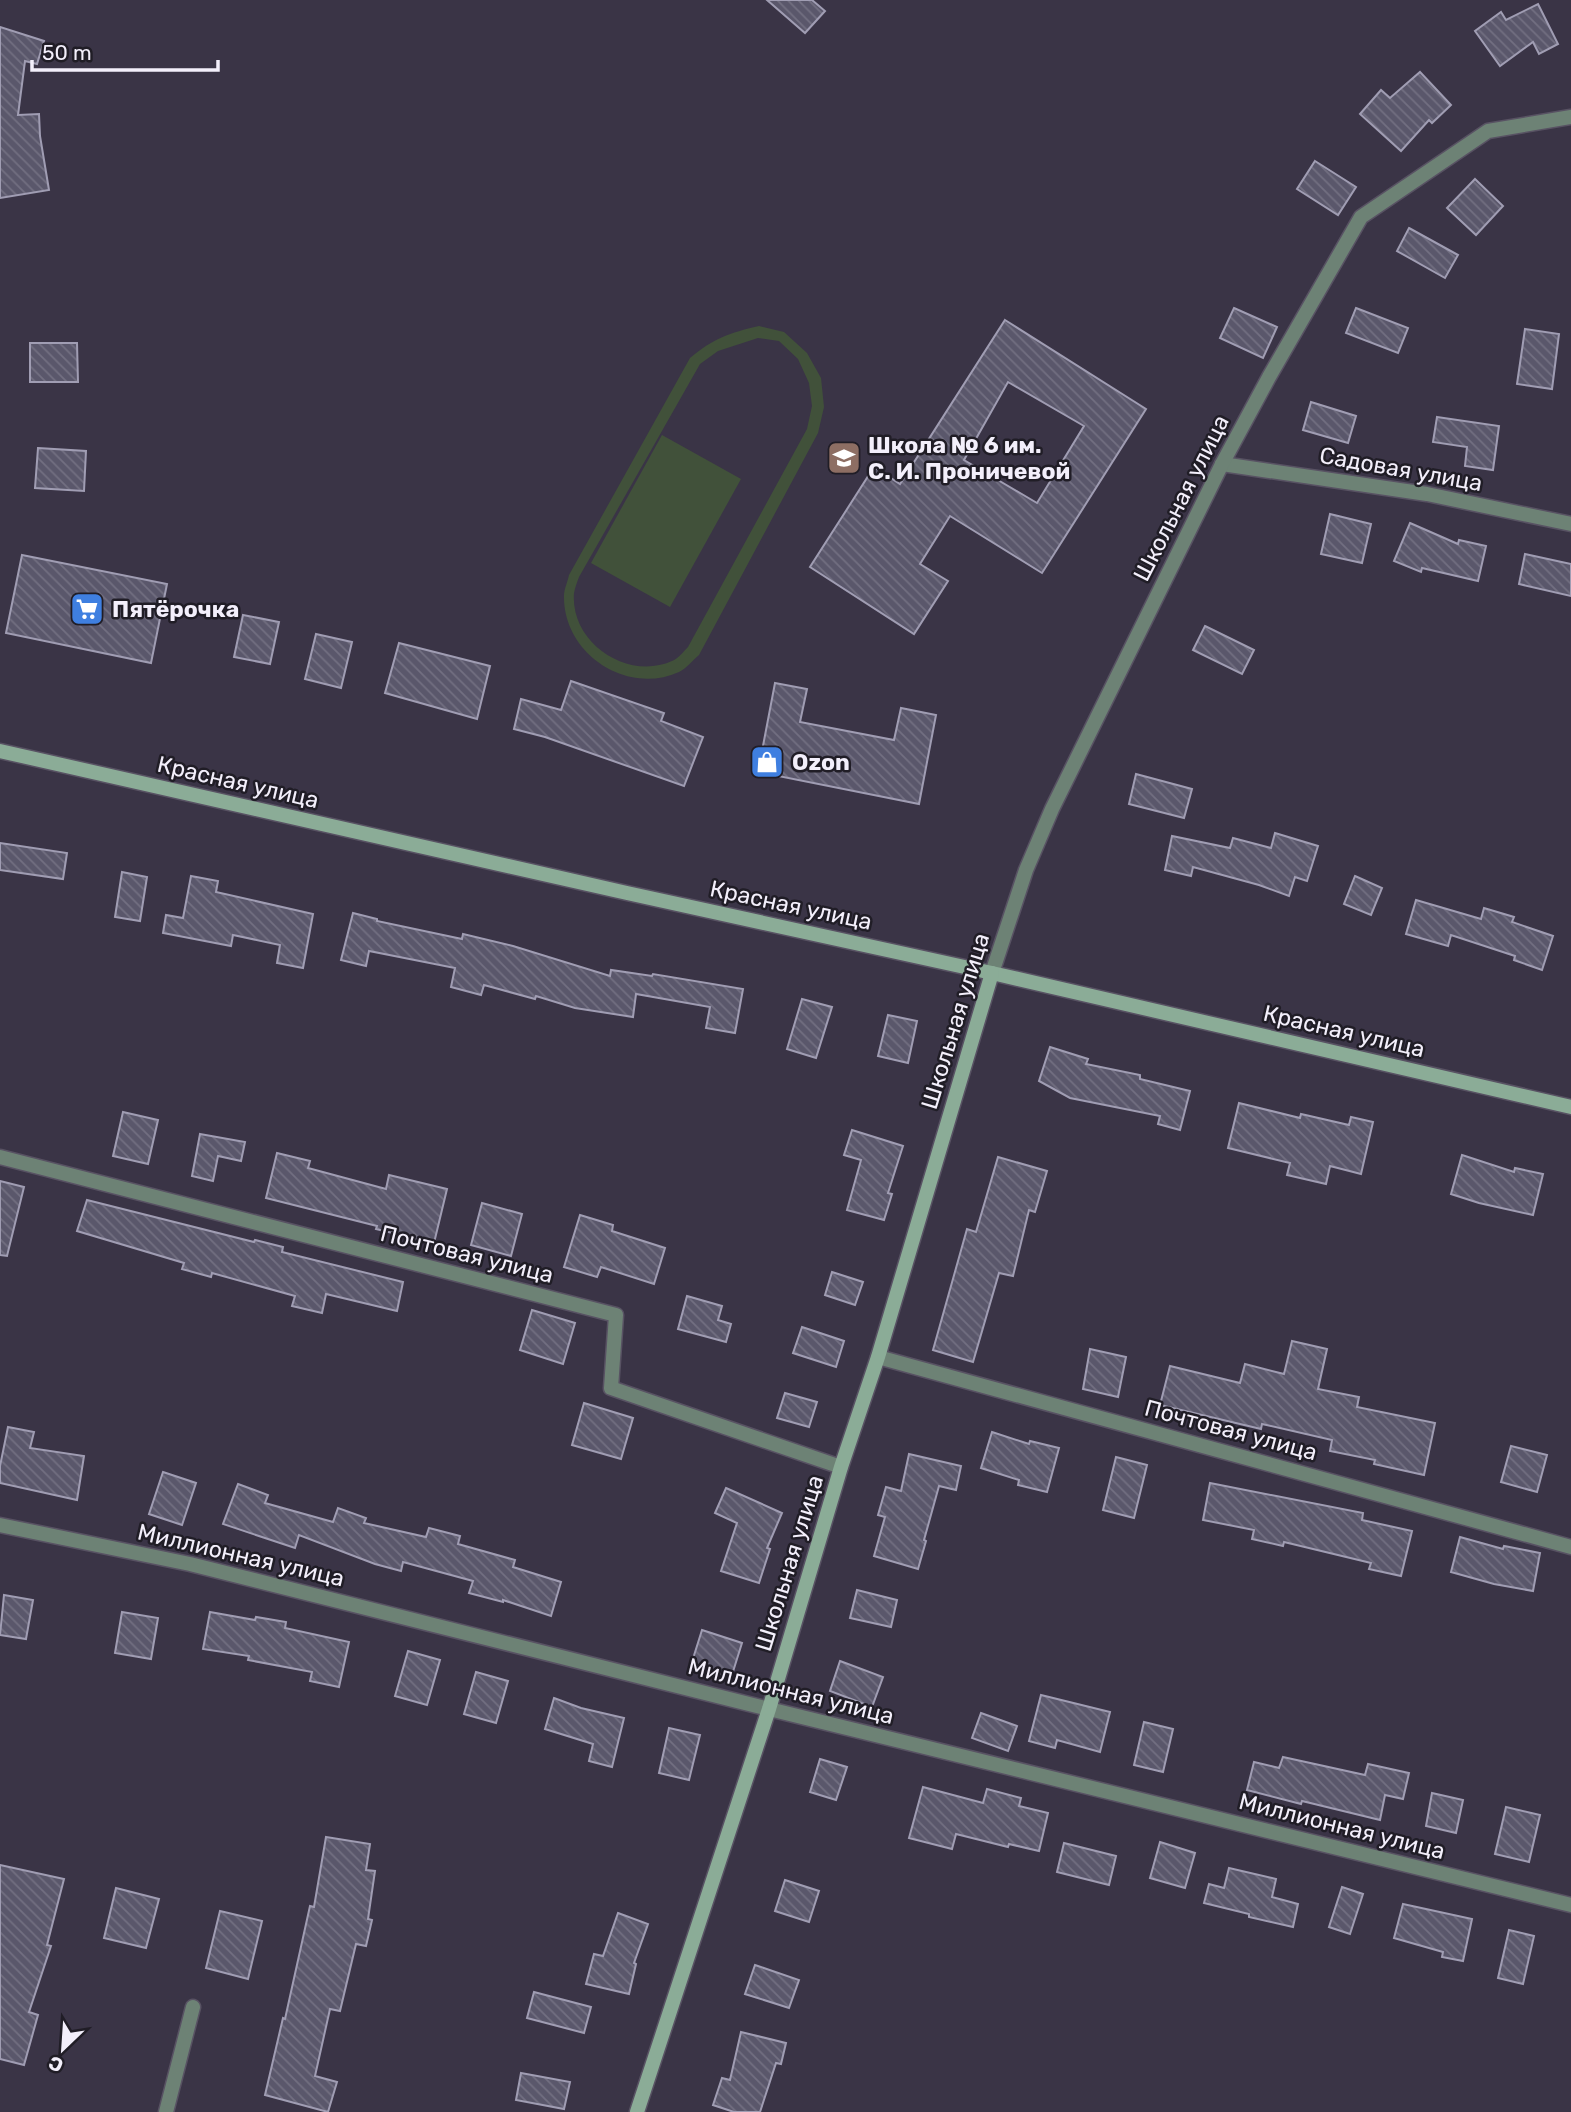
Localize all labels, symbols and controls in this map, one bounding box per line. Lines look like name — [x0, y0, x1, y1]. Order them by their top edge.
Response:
scale bar — [32, 28, 217, 72]
text: 50 m — [42, 40, 92, 65]
street label: Школьная улица — [1127, 410, 1235, 586]
place label: Школа № 6 им. С. И. Проничевой — [868, 431, 1070, 485]
school or university icon: Школа № 6 им. С. И. Проничевой — [825, 439, 863, 477]
street label: Садовая улица — [1317, 441, 1485, 497]
supermarket icon: Пятёрочка — [68, 590, 106, 628]
place label: Пятёрочка — [112, 595, 239, 623]
shop icon: Ozon — [748, 743, 786, 781]
place label: Ozon — [792, 748, 850, 776]
street label: Красная улица — [155, 750, 321, 814]
street label: Красная улица — [707, 874, 875, 936]
street label: Школьная улица — [915, 930, 995, 1112]
street label: Красная улица — [1261, 999, 1427, 1063]
street label: Почтовая улица — [378, 1219, 556, 1289]
street label: Почтовая улица — [1142, 1394, 1320, 1466]
street label: Школьная улица — [749, 1472, 829, 1654]
street label: Миллионная улица — [135, 1518, 347, 1592]
street label: Миллионная улица — [685, 1652, 897, 1730]
street label: Миллионная улица — [1236, 1787, 1448, 1865]
north arrow — [28, 2014, 98, 2084]
text: С — [45, 2051, 67, 2077]

